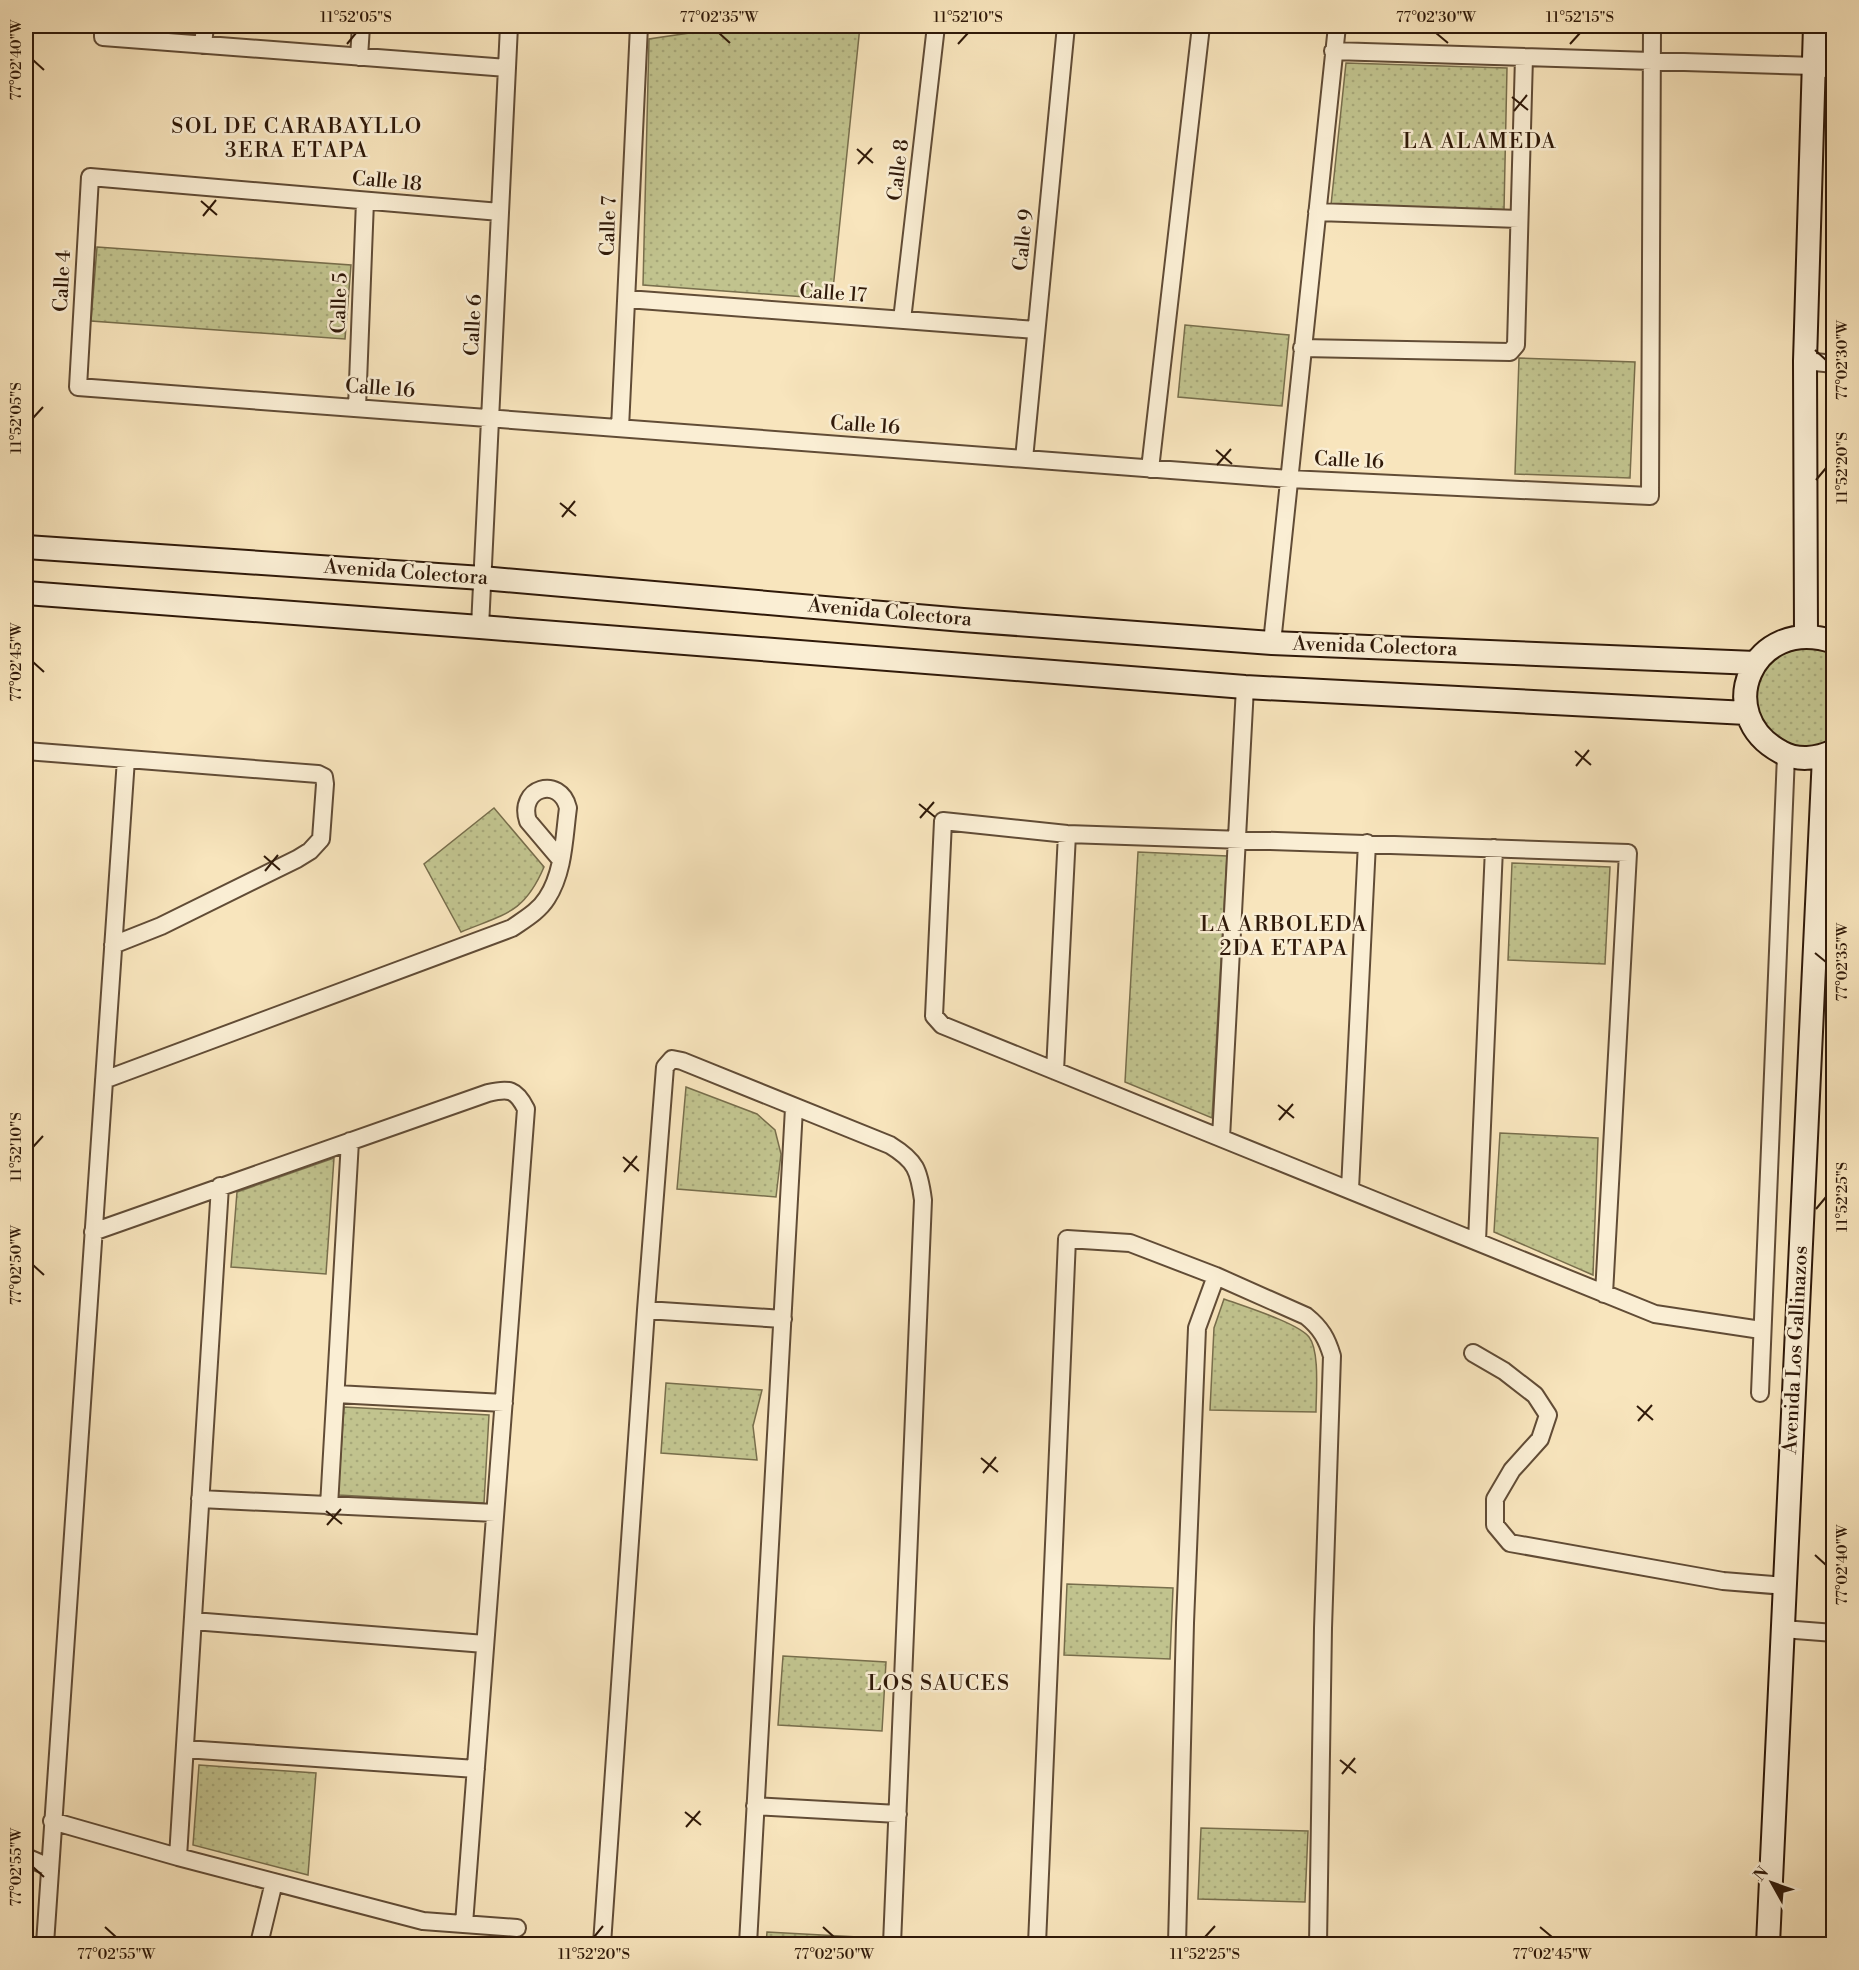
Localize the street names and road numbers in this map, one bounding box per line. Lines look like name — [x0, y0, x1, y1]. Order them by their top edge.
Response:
street label: Calle 8 — [883, 138, 915, 202]
street label: Calle 18 — [351, 166, 423, 198]
street label: Calle 7 — [595, 196, 623, 256]
street label: Calle 9 — [1008, 208, 1040, 272]
street label: Calle 4 — [49, 249, 77, 313]
street label: Calle 5 — [326, 272, 354, 334]
street label: Calle 17 — [798, 279, 868, 309]
street label: Calle 6 — [460, 293, 488, 357]
street label: Calle 16 — [344, 374, 416, 404]
street label: Calle 16 — [829, 411, 901, 441]
street label: Calle 16 — [1313, 447, 1385, 475]
street label: Avenida Colectora — [322, 555, 490, 591]
street label: Avenida Colectora — [806, 593, 974, 633]
street label: Avenida Colectora — [1291, 632, 1459, 662]
street label: Avenida Los Gallinazos — [1778, 1245, 1814, 1456]

